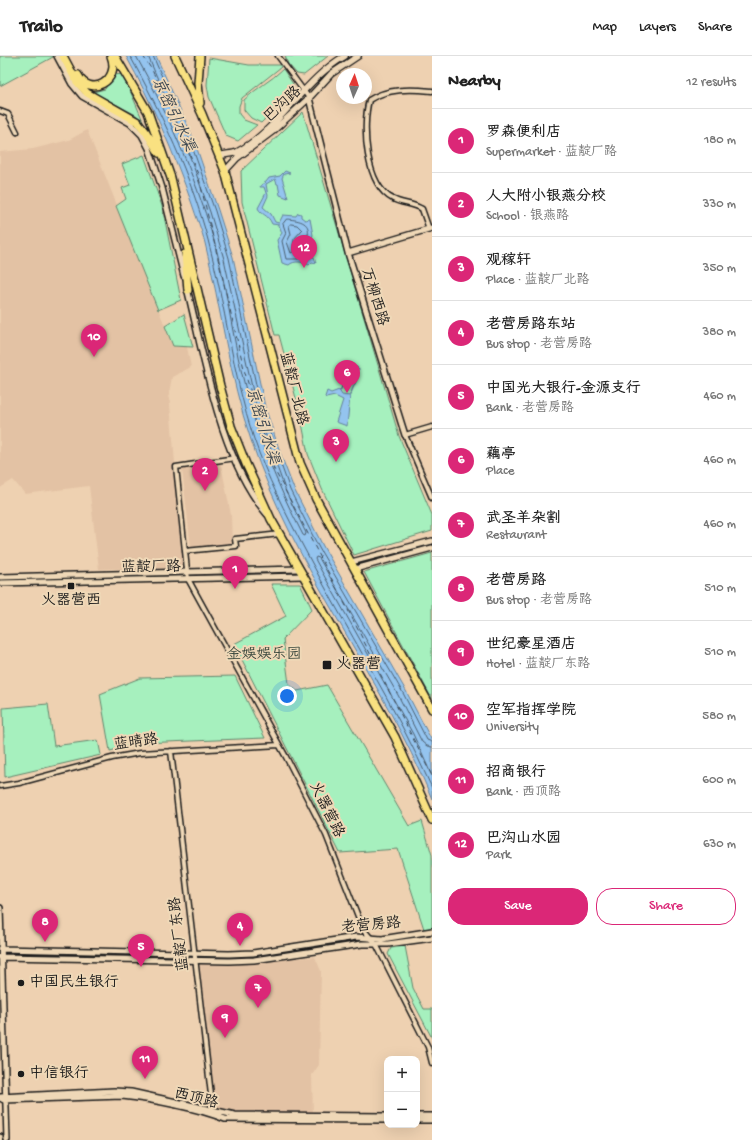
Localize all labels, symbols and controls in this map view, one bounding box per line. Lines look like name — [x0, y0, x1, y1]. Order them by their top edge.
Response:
text: Trailo — [20, 16, 63, 39]
text: Map — [593, 19, 617, 36]
text: Layers — [639, 19, 676, 36]
text: Share — [698, 19, 732, 36]
north arrow — [336, 68, 372, 104]
text: Nearby — [448, 72, 501, 92]
water label: 京密引水渠 — [146, 74, 200, 157]
text: 12 results — [686, 75, 736, 90]
street label: 巴沟路 — [260, 83, 306, 127]
text: 罗森便利店 — [486, 124, 561, 142]
text: 1 — [458, 133, 464, 148]
text: 180 m — [704, 133, 736, 148]
text: Supermarket · 蓝靛厂路 — [486, 145, 617, 160]
text: 人大附小银燕分校 — [486, 188, 606, 206]
text: 2 — [458, 197, 464, 212]
text: 330 m — [703, 197, 736, 212]
text: School · 银燕路 — [486, 209, 569, 224]
pin: 12 — [291, 235, 317, 268]
text: 观稼轩 — [486, 252, 531, 270]
text: 3 — [458, 261, 464, 276]
text: 350 m — [703, 261, 736, 276]
street label: 万柳西路 — [357, 266, 391, 328]
text: Place · 蓝靛厂北路 — [486, 273, 590, 288]
text: 老营房路东站 — [486, 316, 576, 334]
pin: 10 — [81, 324, 107, 357]
text: 4 — [458, 325, 464, 340]
text: 380 m — [702, 325, 736, 340]
text: Bus stop · 老营房路 — [486, 337, 592, 352]
street label: 蓝靛厂北路 — [275, 350, 311, 428]
pin: 6 — [334, 360, 360, 393]
text: 中国光大银行-金源支行 — [486, 380, 641, 398]
water label: 京密引水渠 — [240, 384, 284, 469]
text: 5 — [458, 389, 464, 404]
text: 460 m — [704, 389, 736, 404]
text: Bank · 老营房路 — [486, 401, 574, 416]
pin: 3 — [323, 429, 349, 462]
text: 藕亭 — [486, 446, 516, 464]
text: 6 — [458, 453, 464, 468]
text: 460 m — [704, 453, 736, 468]
pin: 2 — [192, 458, 218, 491]
text: Place — [486, 464, 514, 479]
text: 武圣羊杂割 — [486, 510, 561, 528]
text: 7 — [458, 517, 464, 532]
text: 460 m — [704, 517, 736, 532]
text: Restaurant — [486, 528, 546, 543]
pin: 1 — [222, 556, 248, 589]
street label: 蓝靛厂路 — [121, 558, 181, 578]
text: 老营房路 — [486, 572, 546, 590]
marker: 火器营西 — [66, 581, 76, 591]
text: 8 — [457, 581, 465, 596]
text: 510 m — [704, 581, 736, 596]
place label: 火器营西 — [41, 592, 101, 610]
text: Bus stop · 老营房路 — [486, 593, 592, 608]
text: 世纪豪星酒店 — [486, 636, 576, 654]
text: 9 — [458, 645, 464, 660]
text: 510 m — [704, 645, 736, 660]
park label: 金娱娱乐园 — [226, 646, 302, 664]
place label: 火器营 — [336, 656, 381, 674]
text: Hotel · 蓝靛厂东路 — [486, 657, 590, 672]
marker: 火器营 — [321, 659, 333, 671]
your location — [277, 686, 297, 706]
text: 空军指挥学院 — [486, 702, 576, 720]
text: 10 — [455, 709, 467, 724]
text: 580 m — [702, 709, 736, 724]
text: University — [486, 720, 539, 735]
street label: 蓝晴路 — [112, 731, 160, 755]
text: 招商银行 — [486, 764, 546, 782]
text: 11 — [456, 773, 466, 788]
text: 600 m — [702, 773, 736, 788]
street label: 火器营路 — [305, 779, 347, 841]
text: Bank · 西顶路 — [486, 785, 561, 800]
text: 巴沟山水园 — [486, 830, 561, 848]
text: 12 — [455, 837, 467, 852]
text: 630 m — [703, 837, 736, 852]
text: Park — [486, 848, 511, 863]
button: Save — [448, 888, 588, 925]
button: Share — [596, 888, 736, 925]
street label: 蓝靛厂东路 — [166, 896, 194, 972]
pin: 8 — [32, 909, 58, 942]
pin: 4 — [227, 913, 253, 946]
street label: 老营房路 — [340, 914, 402, 938]
pin: 5 — [128, 934, 154, 967]
place label: 中国民生银行 — [29, 974, 119, 992]
pin: 7 — [245, 975, 271, 1008]
marker: 中国民生银行 — [16, 978, 26, 988]
pin: 9 — [212, 1005, 238, 1038]
pin: 11 — [132, 1046, 158, 1079]
map controls — [384, 1056, 420, 1128]
button: + — [384, 1056, 420, 1092]
place label: 中信银行 — [29, 1065, 89, 1083]
marker: 中信银行 — [16, 1069, 26, 1079]
street label: 西顶路 — [172, 1085, 220, 1113]
button: − — [384, 1092, 420, 1128]

